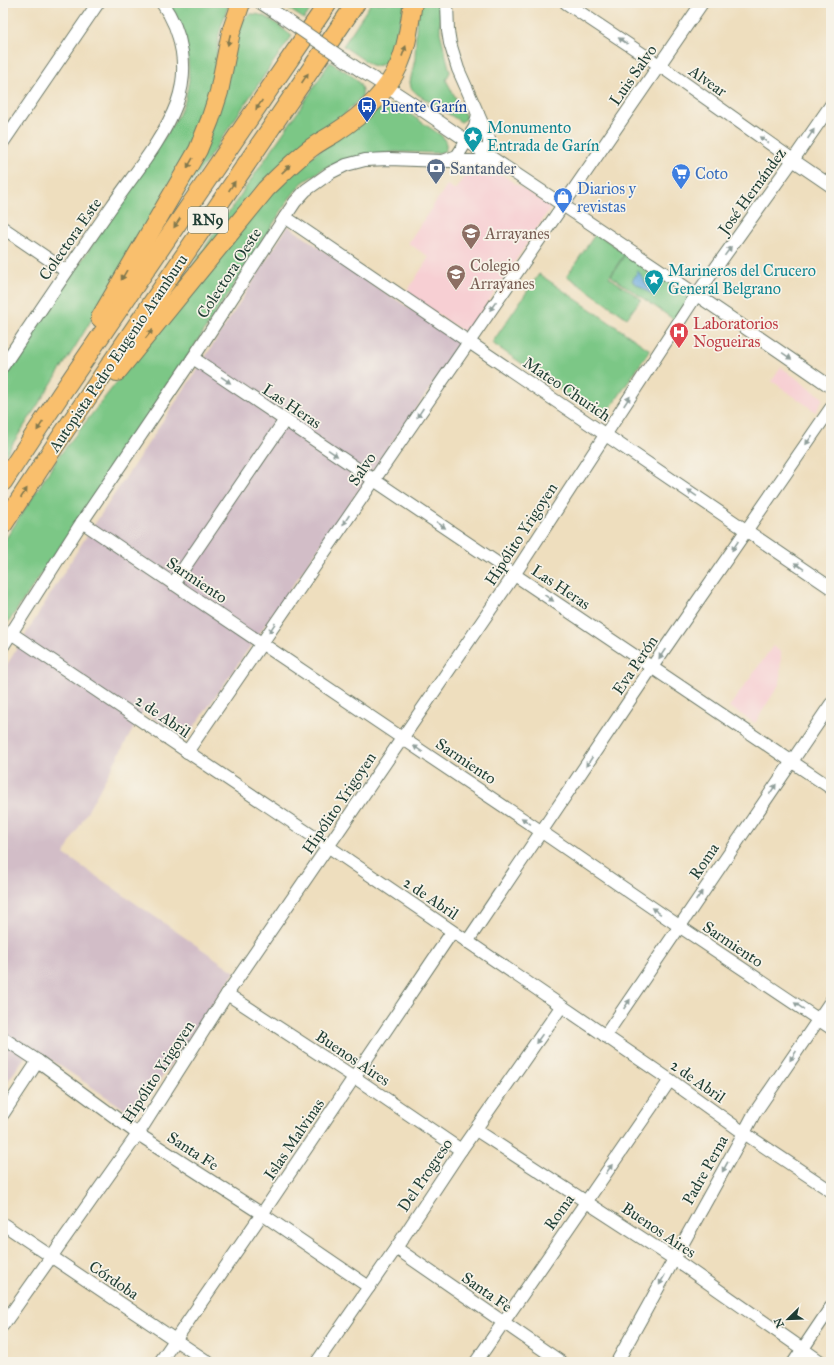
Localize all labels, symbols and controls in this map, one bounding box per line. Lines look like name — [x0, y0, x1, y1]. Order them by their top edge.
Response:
one-way arrow — [225, 34, 231, 46]
one-way arrow — [618, 37, 629, 45]
street label: Luis Salvo — [605, 41, 661, 109]
one-way arrow — [401, 45, 407, 57]
street label: Alvear — [685, 61, 731, 101]
one-way arrow — [301, 73, 309, 84]
bus stop icon: Puente Garín — [356, 95, 378, 123]
place label: Puente Garín — [381, 97, 468, 116]
one-way arrow — [255, 99, 263, 110]
place label: Monumento Entrada de Garín — [487, 118, 600, 155]
place icon: Monumento Entrada de Garín — [462, 125, 484, 153]
one-way arrow — [807, 128, 815, 139]
one-way arrow — [759, 136, 770, 144]
street label: José Hernández — [713, 143, 791, 240]
bank icon: Santander — [425, 157, 447, 185]
one-way arrow — [186, 158, 194, 168]
place label: Santander — [450, 159, 516, 178]
supermarket icon: Coto — [670, 162, 692, 190]
one-way arrow — [281, 164, 291, 174]
place label: Coto — [695, 164, 728, 183]
place label: Diarios y revistas — [577, 179, 637, 216]
one-way arrow — [228, 181, 236, 191]
shop icon: Diarios y revistas — [552, 186, 574, 214]
street label: Colectora Este — [35, 194, 106, 284]
road number: RN9 — [188, 207, 228, 233]
one-way arrow — [173, 218, 181, 229]
school or university icon: Arrayanes — [460, 222, 482, 250]
street label: Colectora Oeste — [193, 224, 265, 322]
place label: Arrayanes — [484, 224, 550, 243]
one-way arrow — [724, 246, 732, 256]
street label: Autopista Pedro Eugenio Aramburu — [44, 250, 193, 457]
place label: Colegio Arrayanes — [469, 256, 535, 293]
place label: Marineros del Crucero General Belgrano — [668, 261, 816, 299]
school or university icon: Colegio Arrayanes — [445, 263, 467, 291]
place icon: Marineros del Crucero General Belgrano — [643, 268, 665, 296]
one-way arrow — [121, 269, 128, 281]
one-way arrow — [489, 301, 497, 311]
place label: Laboratorios Nogueiras — [693, 314, 779, 352]
hospital icon: Laboratorios Nogueiras — [668, 321, 690, 349]
one-way arrow — [145, 328, 153, 339]
one-way arrow — [781, 352, 792, 360]
street label: Mateo Churich — [520, 353, 614, 425]
one-way arrow — [220, 376, 231, 384]
street label: Las Heras — [259, 379, 325, 433]
one-way arrow — [623, 396, 631, 407]
one-way arrow — [416, 408, 424, 419]
one-way arrow — [36, 421, 44, 431]
one-way arrow — [805, 434, 813, 445]
one-way arrow — [328, 449, 338, 457]
street label: Salvo — [344, 449, 380, 489]
street label: Hipólito Yrigoyen — [481, 479, 562, 589]
one-way arrow — [20, 487, 28, 498]
one-way arrow — [686, 489, 697, 497]
one-way arrow — [342, 515, 350, 526]
one-way arrow — [436, 521, 446, 529]
one-way arrow — [731, 541, 739, 552]
street label: Sarmiento — [163, 553, 231, 607]
street label: Las Heras — [528, 560, 594, 614]
one-way arrow — [794, 562, 804, 570]
one-way arrow — [544, 594, 554, 602]
one-way arrow — [268, 622, 276, 633]
street label: Eva Perón — [608, 632, 662, 698]
one-way arrow — [658, 649, 666, 659]
street label: 2 de Abril — [132, 691, 195, 742]
street label: Sarmiento — [432, 734, 500, 788]
one-way arrow — [412, 745, 423, 752]
street label: Hipólito Yrigoyen — [298, 748, 381, 858]
one-way arrow — [585, 757, 593, 767]
one-way arrow — [769, 784, 777, 794]
one-way arrow — [520, 817, 532, 824]
street label: Roma — [685, 839, 723, 883]
street label: 2 de Abril — [400, 873, 463, 924]
one-way arrow — [695, 891, 703, 901]
one-way arrow — [650, 907, 661, 915]
street label: Sarmiento — [699, 917, 767, 971]
one-way arrow — [623, 998, 630, 1010]
one-way arrow — [793, 1002, 804, 1010]
street label: Hipólito Yrigoyen — [118, 1017, 199, 1127]
street label: Buenos Aires — [312, 1026, 394, 1090]
one-way arrow — [535, 1034, 543, 1044]
one-way arrow — [789, 1051, 797, 1061]
street label: 2 de Abril — [667, 1055, 730, 1107]
street label: Islas Malvinas — [260, 1095, 328, 1183]
street label: Santa Fe — [164, 1127, 222, 1175]
street label: Padre Perna — [678, 1132, 732, 1208]
street label: Del Progreso — [394, 1135, 457, 1216]
one-way arrow — [722, 1161, 729, 1173]
one-way arrow — [605, 1164, 613, 1174]
street label: Roma — [540, 1190, 578, 1234]
street label: Buenos Aires — [618, 1198, 700, 1262]
street label: Córdoba — [86, 1257, 143, 1304]
street label: Santa Fe — [458, 1268, 516, 1316]
one-way arrow — [658, 1274, 665, 1286]
north arrow — [768, 1299, 808, 1339]
text: N — [771, 1315, 787, 1330]

